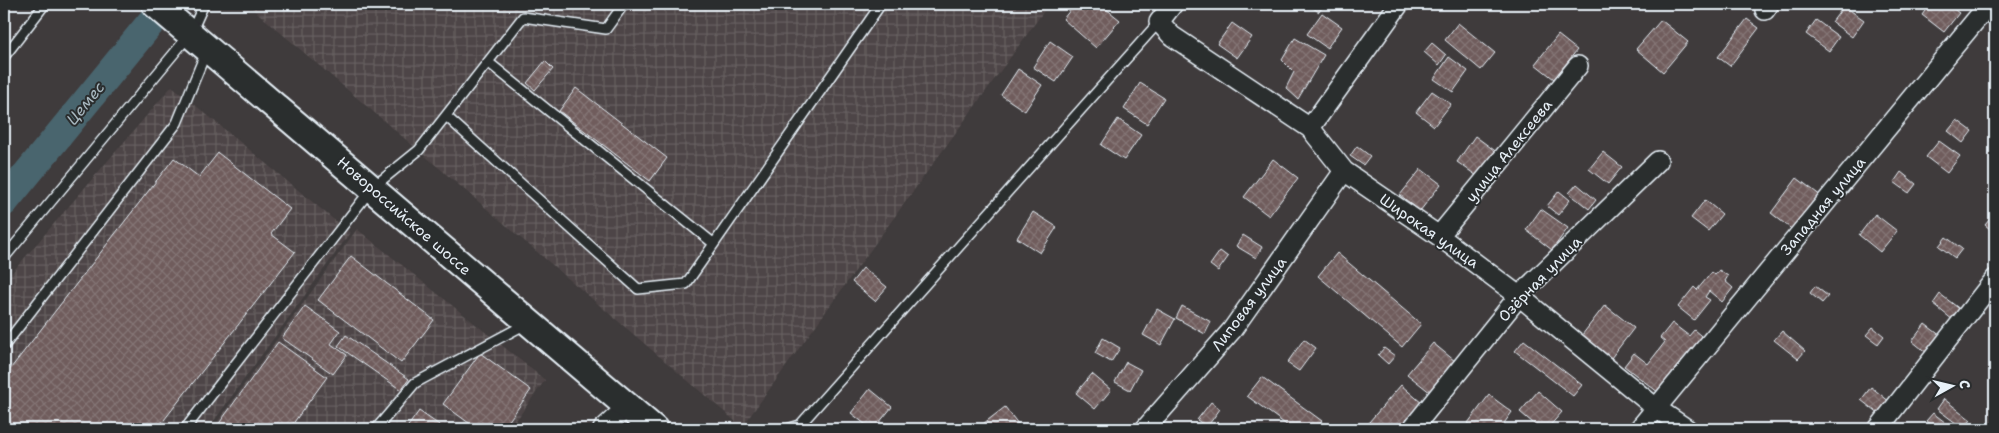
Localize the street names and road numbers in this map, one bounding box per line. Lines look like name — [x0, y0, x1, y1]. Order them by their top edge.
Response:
street label: улица Алексеева — [1461, 95, 1557, 207]
street label: Новороссийское шоссе — [333, 152, 475, 280]
street label: Западная улица — [1776, 152, 1870, 259]
street label: Широкая улица — [1375, 189, 1483, 273]
street label: Озёрная улица — [1494, 231, 1586, 326]
street label: Липовая улица — [1207, 252, 1291, 355]

